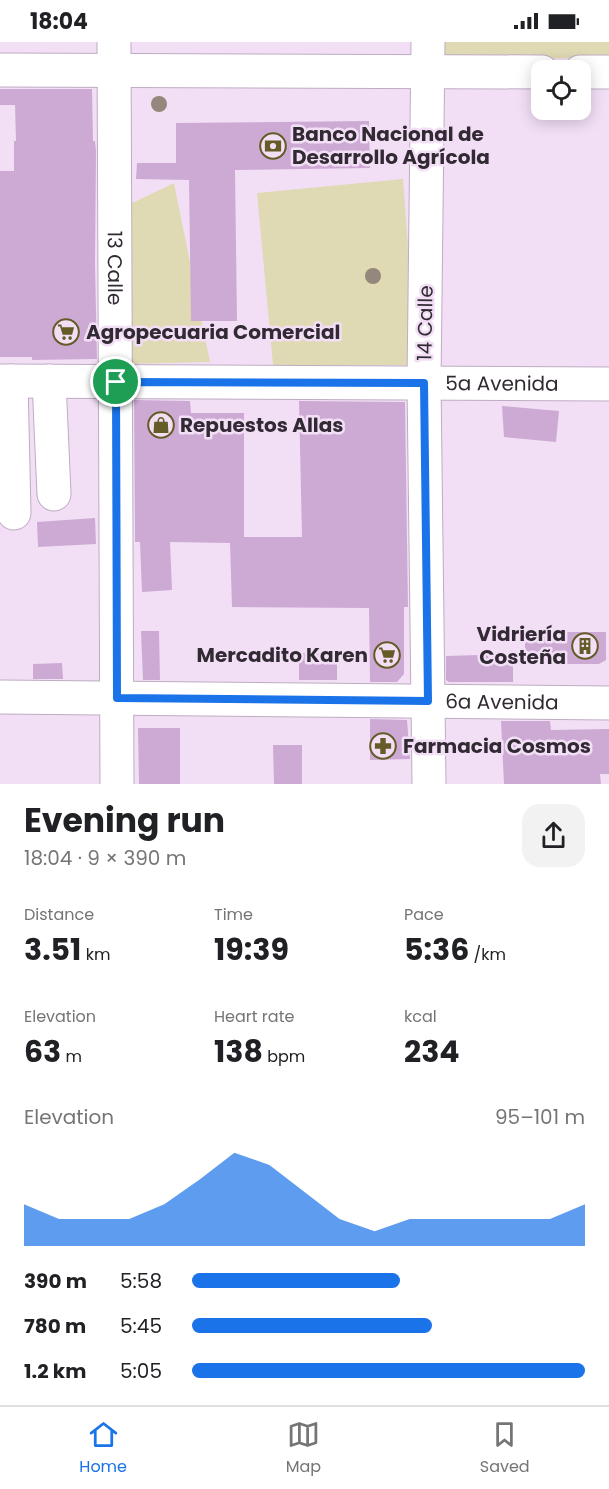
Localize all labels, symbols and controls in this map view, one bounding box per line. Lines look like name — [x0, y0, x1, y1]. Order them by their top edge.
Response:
text: 18:04 — [30, 6, 88, 37]
map controls — [531, 60, 591, 120]
button: locate — [531, 60, 591, 120]
place label: Banco Nacional de Desarrollo Agrícola — [292, 120, 490, 171]
bank icon: Banco Nacional de Desarrollo Agrícola — [258, 131, 288, 161]
street label: 13 Calle — [101, 231, 129, 305]
street label: 14 Calle — [410, 285, 440, 361]
supermarket icon: Agropecuaria Comercial — [51, 317, 81, 347]
place label: Agropecuaria Comercial — [86, 318, 340, 346]
pin — [90, 356, 141, 407]
icon: arrive — [99, 365, 132, 398]
street label: 5a Avenida — [445, 369, 559, 398]
shop icon: Repuestos Allas — [146, 410, 176, 440]
place label: Repuestos Allas — [180, 411, 343, 439]
place label: Vidriería Costeña — [477, 620, 566, 671]
building icon: Vidriería Costeña — [570, 631, 600, 661]
supermarket icon: Mercadito Karen — [372, 640, 402, 670]
place label: Mercadito Karen — [197, 641, 368, 669]
street label: 6a Avenida — [445, 687, 559, 717]
pharmacy icon: Farmacia Cosmos — [368, 731, 398, 761]
place label: Farmacia Cosmos — [403, 732, 591, 760]
text: Evening run — [24, 797, 225, 844]
button: share — [522, 804, 585, 867]
text: 18:04 · 9 × 390 m — [24, 844, 186, 872]
text: Distance — [24, 903, 94, 926]
text: Time — [214, 903, 253, 926]
text: Pace — [404, 903, 444, 926]
text: 3.51 — [24, 928, 81, 971]
text: 19:39 — [214, 928, 289, 971]
text: 5:36 — [404, 928, 469, 971]
text: km — [81, 943, 110, 966]
text: /km — [469, 943, 506, 966]
text: Elevation — [24, 1005, 96, 1028]
text: Heart rate — [214, 1005, 294, 1028]
text: kcal — [404, 1005, 437, 1028]
text: 63 — [24, 1030, 61, 1073]
text: 138 — [214, 1030, 263, 1073]
text: 234 — [404, 1030, 460, 1073]
text: m — [61, 1045, 82, 1068]
text: bpm — [263, 1045, 305, 1068]
text: Elevation — [24, 1103, 114, 1131]
text: 95–101 m — [495, 1103, 585, 1131]
text: 390 m — [24, 1267, 87, 1295]
text: 5:58 — [120, 1267, 162, 1295]
text: 780 m — [24, 1312, 86, 1340]
text: 5:45 — [120, 1312, 162, 1340]
text: 1.2 km — [24, 1357, 86, 1385]
text: 5:05 — [120, 1357, 162, 1385]
tab: Home — [79, 1418, 127, 1479]
tab: Map — [286, 1418, 321, 1479]
tab: Saved — [480, 1418, 530, 1479]

